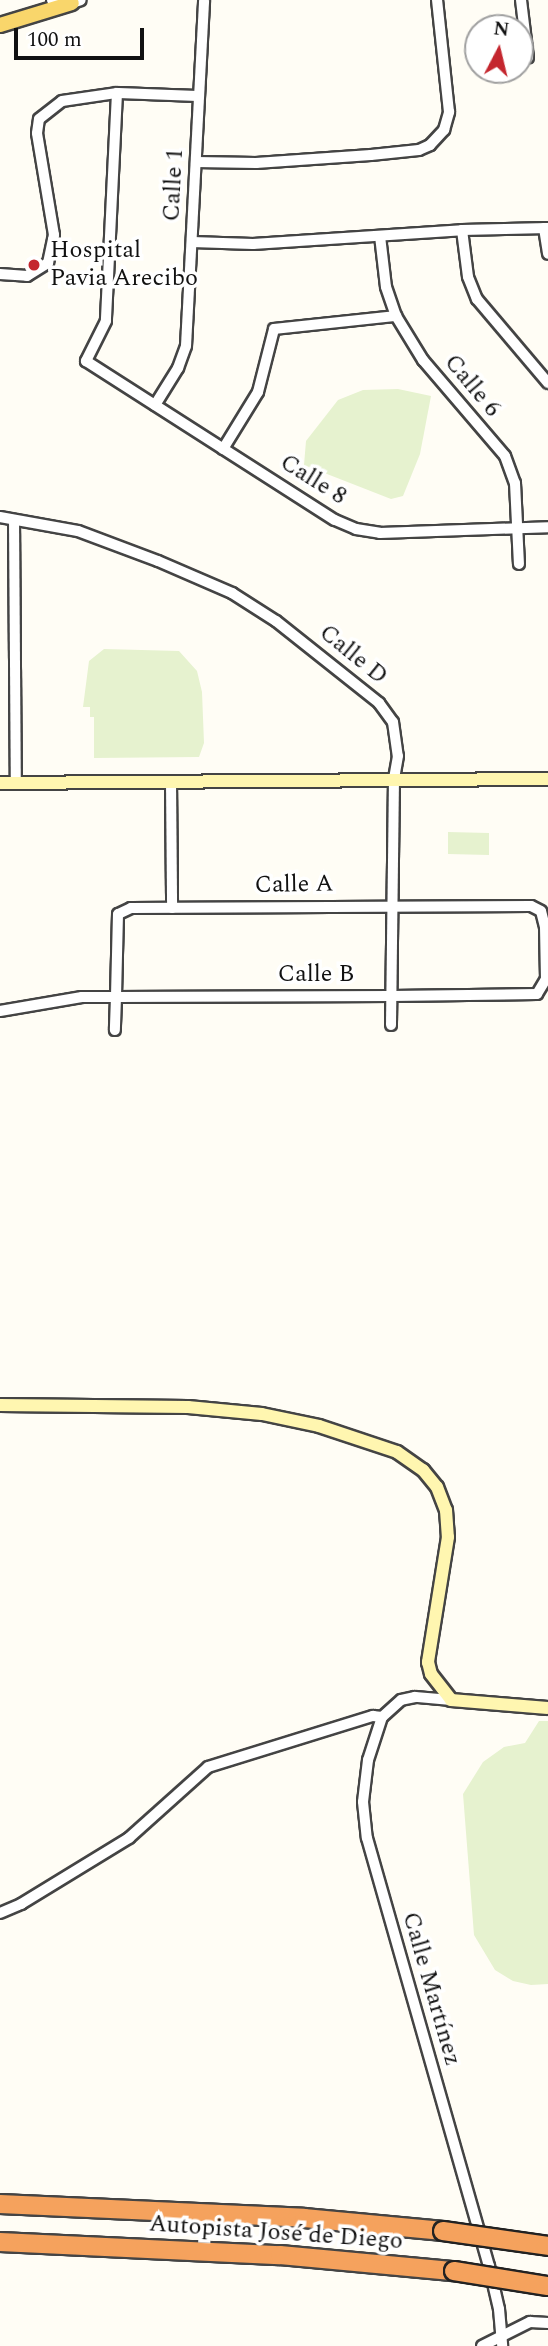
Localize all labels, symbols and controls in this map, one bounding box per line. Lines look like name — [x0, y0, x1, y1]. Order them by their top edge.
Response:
scale bar — [18, 14, 147, 58]
north arrow — [464, 14, 534, 84]
text: N — [492, 14, 511, 45]
text: 100 m — [27, 24, 82, 56]
street label: Calle 1 — [158, 148, 190, 222]
place label: Hospital Pavia Arecibo — [50, 237, 198, 293]
marker: Hospital Pavia Arecibo — [24, 255, 44, 275]
street label: Calle 6 — [438, 349, 506, 423]
street label: Calle 8 — [275, 449, 351, 511]
street label: Calle D — [313, 619, 393, 691]
street label: Calle A — [254, 870, 334, 900]
street label: Calle B — [278, 961, 354, 989]
street label: Calle Martínez — [395, 1909, 467, 2069]
street label: Autopista José de Diego — [148, 2210, 404, 2256]

